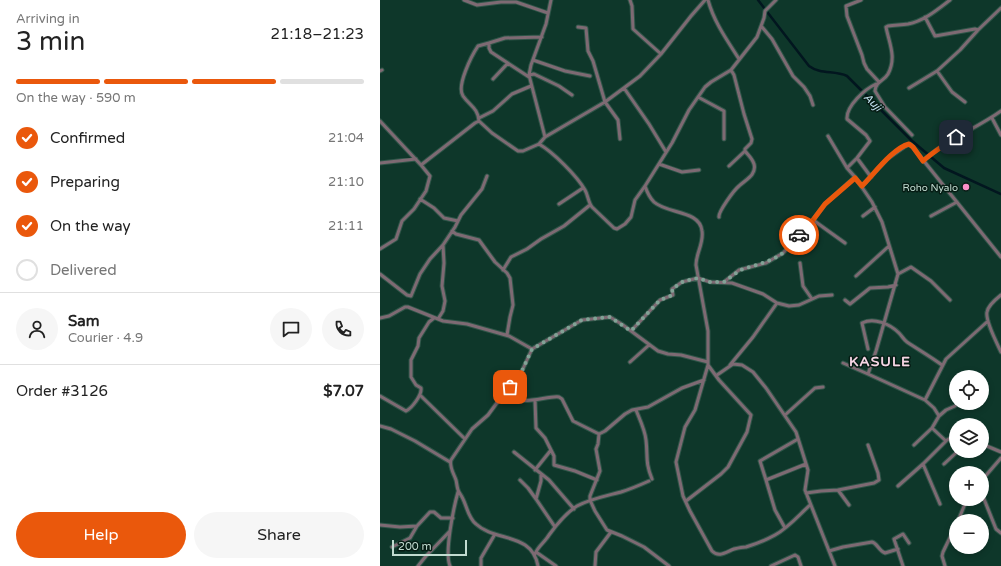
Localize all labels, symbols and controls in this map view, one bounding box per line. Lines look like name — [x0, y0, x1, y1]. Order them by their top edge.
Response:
text: Arriving in — [16, 11, 80, 27]
text: 21:18–21:23 — [271, 25, 364, 43]
text: 3 min — [16, 26, 85, 57]
text: On the way · 590 m — [16, 90, 136, 106]
water label: Auji — [861, 91, 885, 115]
pin — [939, 120, 973, 154]
icon: home — [945, 126, 967, 148]
icon: check — [16, 127, 38, 149]
text: Confirmed — [50, 129, 125, 147]
text: 21:04 — [328, 130, 364, 146]
icon: check — [16, 171, 38, 193]
text: Preparing — [50, 173, 120, 191]
text: 21:10 — [328, 174, 364, 190]
place label: Roho Nyalo — [903, 182, 958, 194]
marker: Roho Nyalo — [961, 182, 971, 192]
icon: check — [16, 215, 38, 237]
courier — [779, 215, 819, 255]
text: On the way — [50, 217, 130, 235]
text: 21:11 — [328, 218, 364, 234]
icon: car — [788, 224, 810, 246]
text: Delivered — [50, 261, 117, 279]
button: person — [16, 308, 58, 350]
button: chat — [270, 308, 312, 350]
button: phone — [322, 308, 364, 350]
text: Sam — [68, 312, 99, 330]
text: Courier · 4.9 — [68, 330, 143, 346]
district label: KASULE — [849, 353, 911, 370]
pin — [493, 370, 527, 404]
map controls — [949, 370, 989, 554]
button: locate — [949, 370, 989, 410]
icon: bag — [499, 376, 521, 398]
text: Order #3126 — [16, 382, 108, 400]
text: $7.07 — [323, 382, 364, 400]
button: layers — [949, 418, 989, 458]
button: + — [949, 466, 989, 506]
button: Help — [16, 512, 186, 558]
button: Share — [194, 512, 364, 558]
button: − — [949, 514, 989, 554]
scale bar — [392, 538, 467, 557]
text: 200 m — [398, 540, 432, 553]

